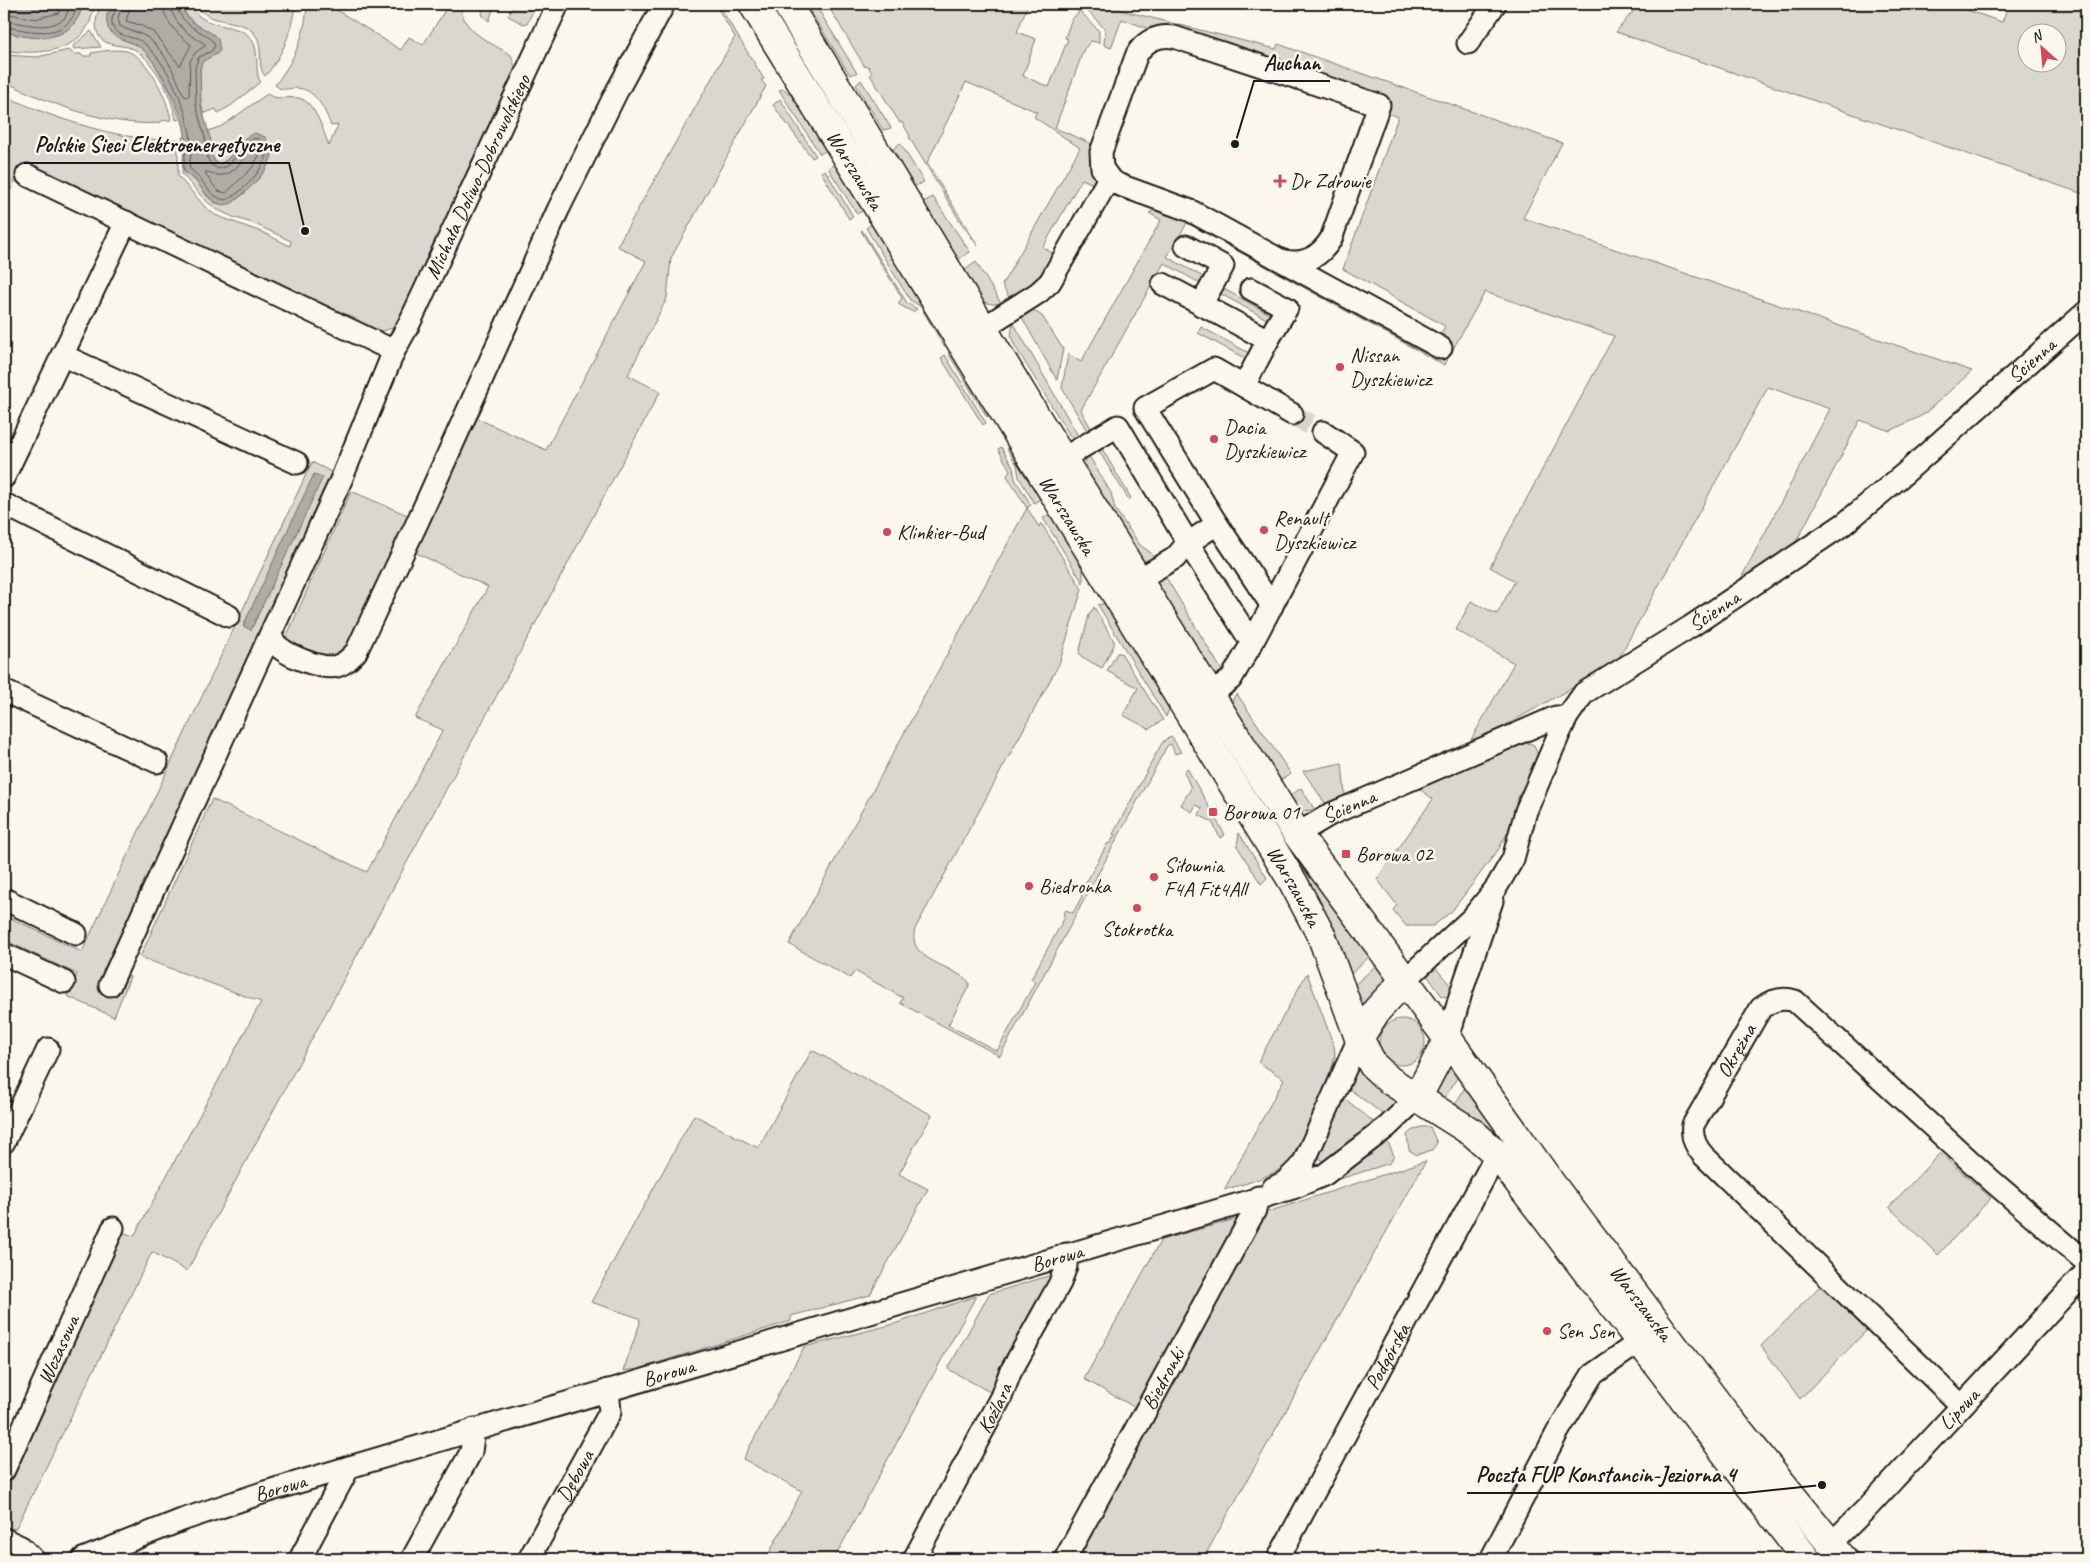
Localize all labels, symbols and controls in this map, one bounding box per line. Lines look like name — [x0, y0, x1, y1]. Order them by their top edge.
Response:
north arrow — [2018, 22, 2068, 72]
text: N — [2029, 26, 2046, 46]
callout: Auchan — [1254, 44, 1330, 81]
text: Auchan — [1264, 49, 1322, 77]
street label: Michała Doliwo-Dobrowolskiego — [419, 69, 537, 283]
callout: Polskie Sieci Elektroenergetyczne — [24, 126, 289, 163]
street label: Warszawska — [821, 126, 891, 217]
text: Polskie Sieci Elektroenergetyczne — [35, 131, 281, 159]
place label: Dr Zdrowie — [1290, 168, 1372, 194]
marker: Dr Zdrowie — [1274, 175, 1286, 187]
street label: Ścienna — [2002, 331, 2063, 389]
place label: Nissan Dyszkiewicz — [1350, 342, 1434, 392]
marker: Nissan Dyszkiewicz — [1334, 361, 1346, 373]
place label: Dacia Dyszkiewicz — [1224, 414, 1308, 464]
marker: Dacia Dyszkiewicz — [1208, 433, 1220, 445]
street label: Warszawska — [1033, 471, 1103, 562]
place label: Renault Dyszkiewicz — [1274, 505, 1358, 555]
place label: Klinkier-Bud — [897, 519, 988, 545]
marker: Renault Dyszkiewicz — [1258, 524, 1270, 536]
marker: Klinkier-Bud — [881, 526, 893, 538]
street label: Ścienna — [1684, 583, 1747, 637]
street label: Ścienna — [1317, 782, 1382, 829]
place label: Borowa 01 — [1223, 799, 1301, 825]
marker: Borowa 01 — [1207, 806, 1219, 818]
street label: Warszawska — [1261, 841, 1328, 933]
place label: Borowa 02 — [1356, 841, 1434, 867]
marker: Borowa 02 — [1340, 848, 1352, 860]
place label: Siłownia F4A Fit4All — [1164, 852, 1250, 902]
marker: Siłownia F4A Fit4All — [1148, 871, 1160, 883]
place label: Biedronka — [1039, 873, 1112, 899]
marker: Biedronka — [1023, 880, 1035, 892]
marker: Stokrotka — [1131, 902, 1143, 914]
place label: Stokrotka — [1102, 916, 1175, 942]
street label: Okrężna — [1710, 1018, 1763, 1082]
street label: Borowa — [1028, 1237, 1088, 1278]
street label: Warszawska — [1604, 1260, 1680, 1348]
street label: Wczasowa — [31, 1309, 86, 1388]
street label: Podgórska — [1359, 1318, 1417, 1394]
place label: Sen Sen — [1557, 1318, 1615, 1344]
marker: Sen Sen — [1541, 1325, 1553, 1337]
street label: Biedronki — [1136, 1341, 1192, 1414]
street label: Borowa — [640, 1352, 700, 1393]
street label: Koźlara — [971, 1379, 1018, 1437]
street label: Lipowa — [1933, 1381, 1986, 1435]
street label: Dębowa — [550, 1444, 600, 1506]
callout: Poczta FUP Konstancin-Jeziorna 4 — [1467, 1456, 1745, 1493]
text: Poczta FUP Konstancin-Jeziorna 4 — [1476, 1461, 1739, 1489]
street label: Borowa — [251, 1467, 312, 1508]

